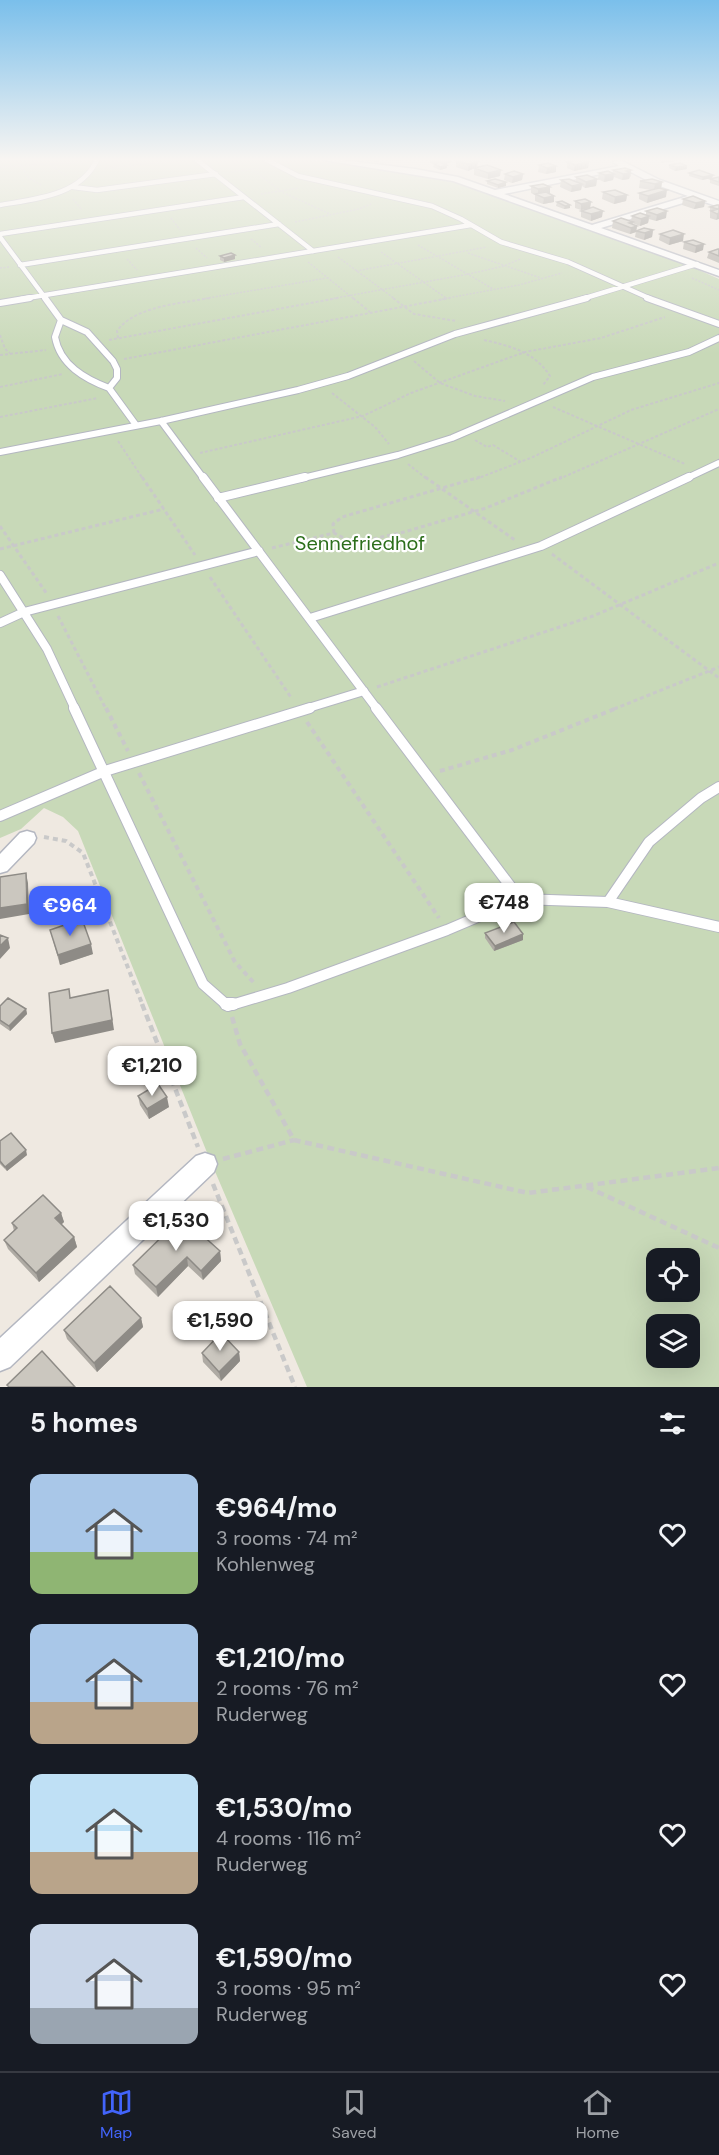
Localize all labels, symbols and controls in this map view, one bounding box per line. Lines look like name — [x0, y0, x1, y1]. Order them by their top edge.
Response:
park label: Sennefriedhof — [295, 530, 425, 556]
pin: €748 — [468, 883, 540, 934]
pin: €964 — [34, 886, 106, 937]
text: €748 — [478, 889, 530, 915]
text: €964 — [43, 892, 97, 918]
pin: €1,210 — [103, 1046, 201, 1097]
text: €1,210 — [122, 1052, 182, 1078]
pin: €1,530 — [127, 1201, 225, 1252]
text: €1,530 — [143, 1207, 209, 1233]
map controls — [646, 1248, 700, 1368]
button: locate — [646, 1248, 700, 1302]
pin: €1,590 — [171, 1301, 269, 1352]
text: €1,590 — [187, 1307, 253, 1333]
button: layers — [646, 1314, 700, 1368]
text: 5 homes — [30, 1406, 138, 1440]
icon: filters — [656, 1407, 689, 1440]
text: €964/mo — [216, 1491, 337, 1525]
icon: home — [78, 1498, 150, 1570]
icon: heart — [656, 1518, 689, 1551]
text: 3 rooms · 74 m² — [216, 1525, 358, 1551]
text: Kohlenweg — [216, 1551, 315, 1577]
text: €1,210/mo — [216, 1641, 345, 1675]
icon: home — [78, 1648, 150, 1720]
icon: heart — [656, 1668, 689, 1701]
text: 2 rooms · 76 m² — [216, 1675, 359, 1701]
text: Ruderweg — [216, 1701, 308, 1727]
text: €1,530/mo — [216, 1791, 352, 1825]
icon: home — [78, 1798, 150, 1870]
icon: heart — [656, 1818, 689, 1851]
text: 4 rooms · 116 m² — [216, 1825, 361, 1851]
text: Ruderweg — [216, 1851, 308, 1877]
text: €1,590/mo — [216, 1941, 353, 1975]
icon: home — [78, 1948, 150, 2020]
icon: heart — [656, 1968, 689, 2001]
text: 3 rooms · 95 m² — [216, 1975, 361, 2001]
text: Ruderweg — [216, 2001, 308, 2027]
tab: Map — [100, 2086, 133, 2143]
tab: Saved — [332, 2086, 377, 2143]
tab: Home — [576, 2086, 619, 2143]

